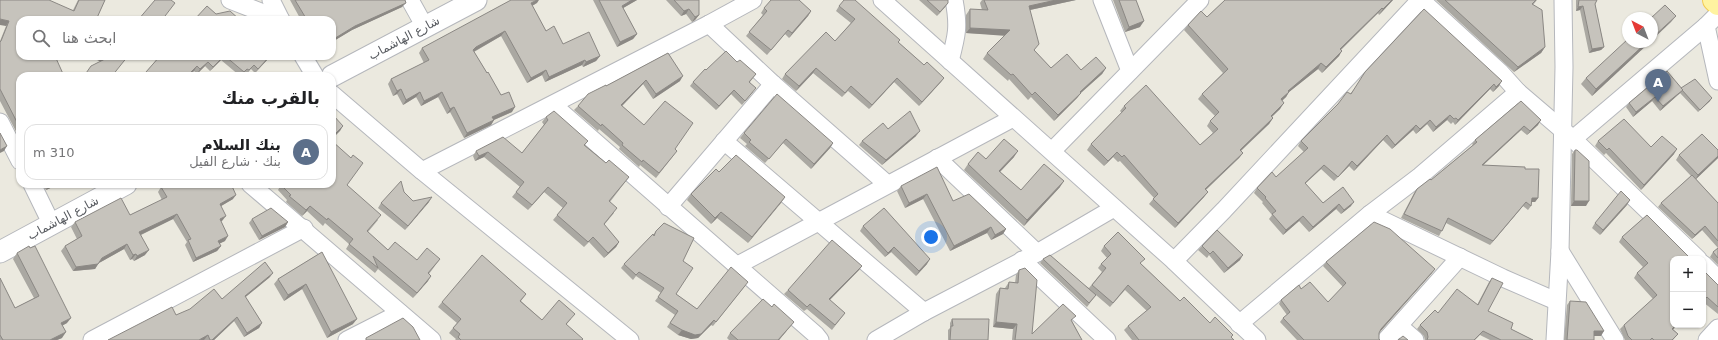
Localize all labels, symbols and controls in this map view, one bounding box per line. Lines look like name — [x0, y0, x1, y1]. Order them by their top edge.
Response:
north arrow — [1622, 12, 1658, 48]
street label: شارع الهاشماب — [366, 13, 442, 64]
search box — [16, 16, 336, 60]
icon: search — [30, 27, 52, 49]
text: ابحث هنا — [62, 29, 117, 47]
pin: A — [1645, 69, 1671, 102]
text: بالقرب منك — [222, 88, 320, 108]
text: بنك السلام — [202, 136, 281, 154]
text: 310 m — [33, 145, 75, 160]
text: A — [301, 145, 311, 160]
text: بنك · شارع الفيل — [189, 154, 281, 169]
street label: شارع الهاشماب — [25, 193, 101, 244]
your location — [921, 227, 941, 247]
map controls — [1670, 256, 1706, 328]
button: + — [1670, 256, 1706, 292]
button: − — [1670, 292, 1706, 328]

